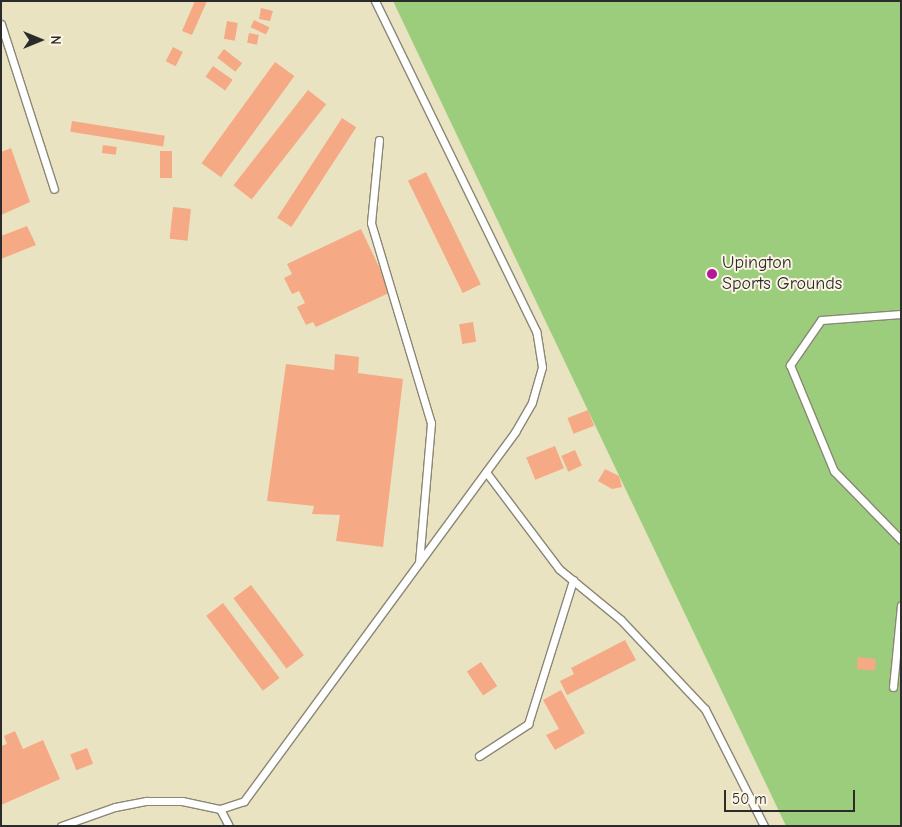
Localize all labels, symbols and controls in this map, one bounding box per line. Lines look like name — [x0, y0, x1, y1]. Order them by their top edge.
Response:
north arrow — [15, 15, 65, 65]
text: N — [47, 35, 64, 45]
place label: Upington Sports Grounds — [722, 253, 842, 296]
marker: Upington Sports Grounds — [706, 268, 718, 280]
scale bar — [727, 780, 858, 812]
text: 50 m — [732, 790, 767, 808]

